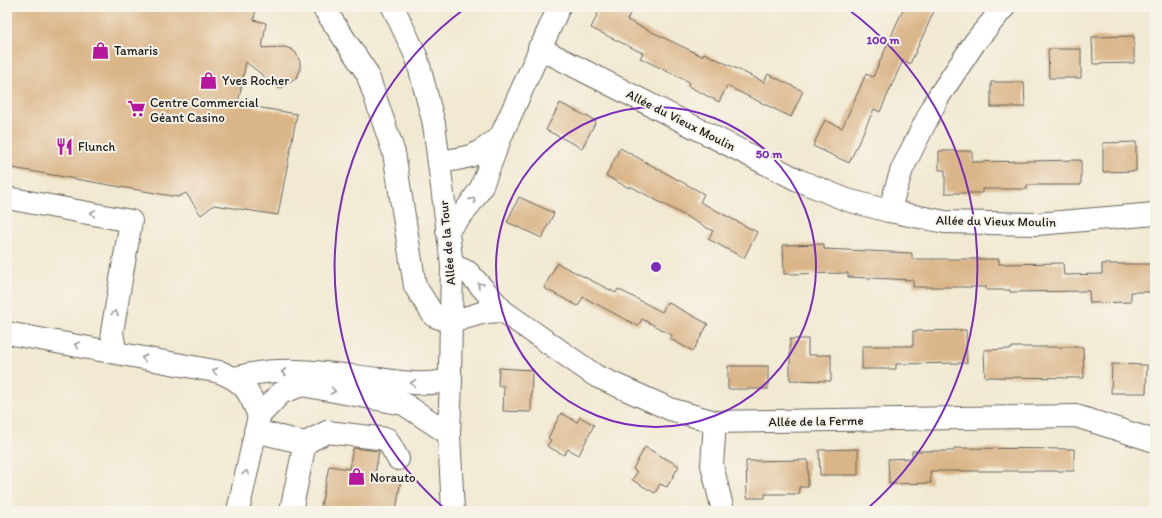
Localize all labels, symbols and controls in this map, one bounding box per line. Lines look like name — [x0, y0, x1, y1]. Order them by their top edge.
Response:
text: 100 m — [866, 33, 900, 47]
shop icon: Tamaris — [91, 40, 111, 60]
place label: Tamaris — [114, 43, 158, 58]
shop icon: Yves Rocher — [199, 70, 219, 90]
place label: Yves Rocher — [222, 73, 289, 88]
street label: Allée du Vieux Moulin — [624, 86, 739, 154]
place label: Centre Commercial Géant Casino — [150, 95, 259, 125]
supermarket icon: Centre Commercial Géant Casino — [127, 99, 147, 119]
restaurant icon: Flunch — [55, 136, 75, 156]
place label: Flunch — [78, 139, 116, 154]
text: 50 m — [756, 147, 783, 161]
one-way arrow — [468, 197, 476, 204]
street label: Allée de la Tour — [436, 200, 458, 286]
one-way arrow — [89, 210, 96, 218]
street label: Allée du Vieux Moulin — [936, 212, 1057, 230]
centre of rings — [649, 260, 663, 274]
one-way arrow — [477, 282, 484, 290]
one-way arrow — [110, 310, 119, 316]
one-way arrow — [73, 341, 80, 349]
one-way arrow — [140, 354, 147, 362]
one-way arrow — [212, 368, 218, 376]
one-way arrow — [281, 368, 287, 376]
one-way arrow — [410, 379, 416, 388]
one-way arrow — [329, 386, 336, 395]
street label: Allée de la Ferme — [768, 413, 864, 429]
shop icon: Norauto — [347, 467, 367, 487]
one-way arrow — [242, 470, 250, 476]
place label: Norauto — [370, 470, 416, 485]

